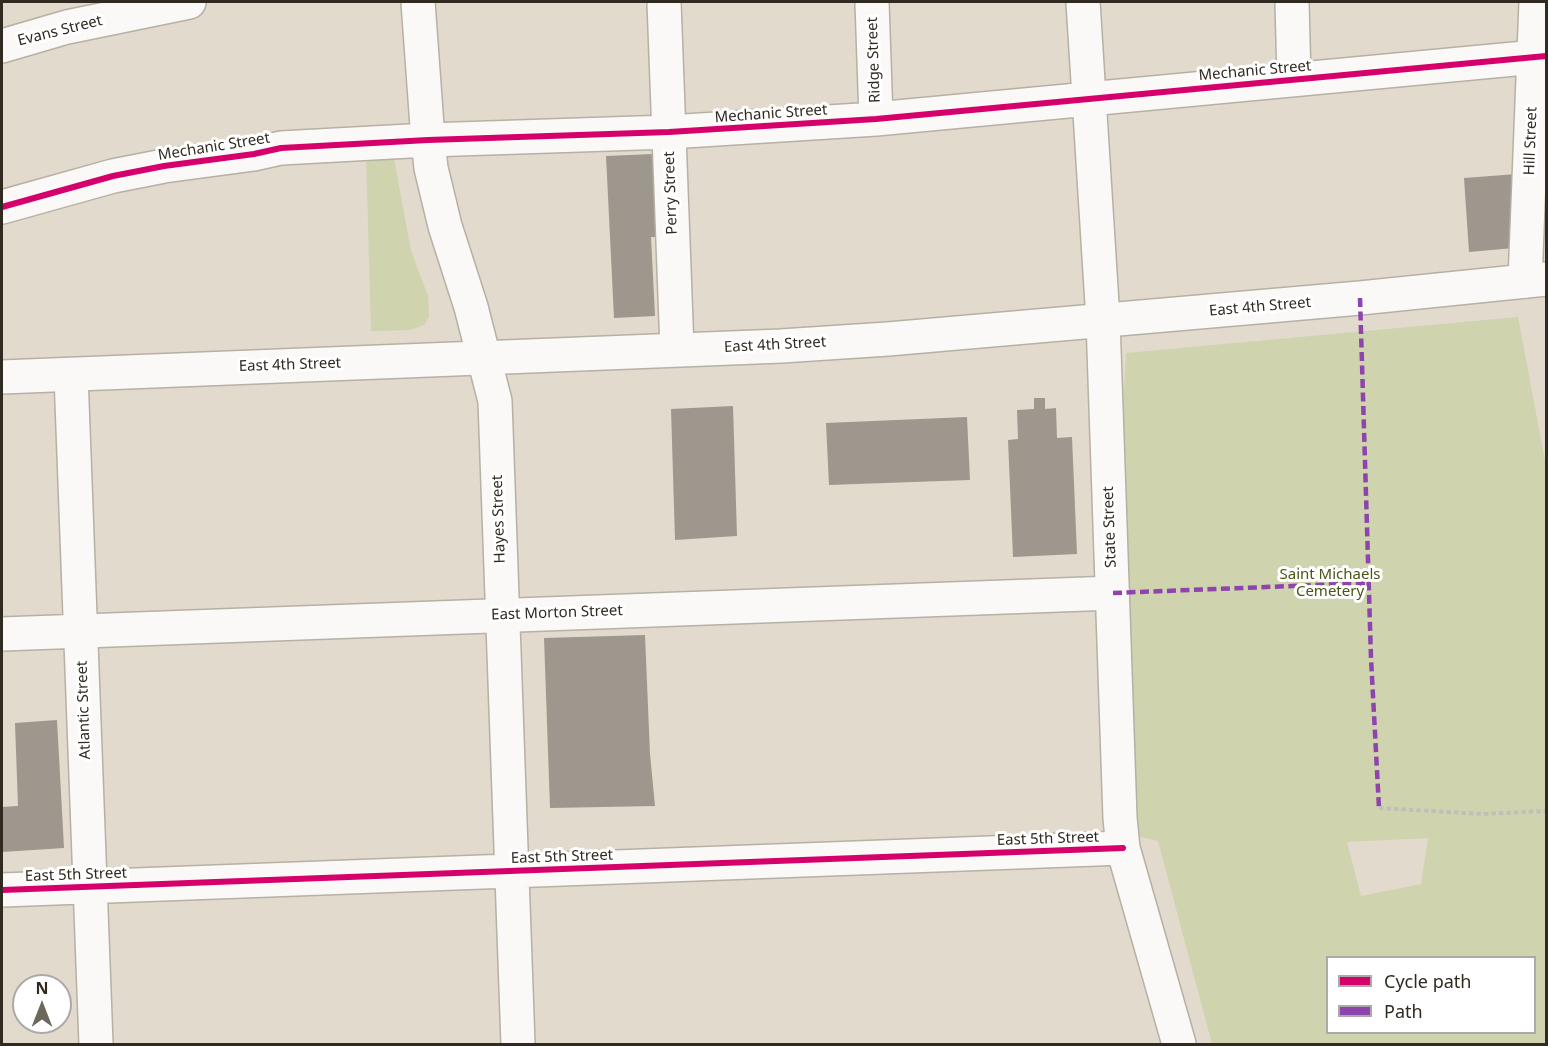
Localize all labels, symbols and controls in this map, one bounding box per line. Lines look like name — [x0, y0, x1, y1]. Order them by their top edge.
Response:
street label: Evans Street — [16, 12, 104, 50]
street label: Ridge Street — [864, 17, 884, 103]
street label: Mechanic Street — [1198, 57, 1312, 85]
street label: Mechanic Street — [714, 101, 828, 127]
street label: Hill Street — [1521, 106, 1541, 176]
street label: Mechanic Street — [157, 129, 271, 165]
street label: Perry Street — [661, 151, 681, 235]
street label: East 4th Street — [1208, 294, 1312, 320]
street label: East 4th Street — [723, 333, 827, 357]
street label: East 4th Street — [239, 354, 341, 376]
street label: Hayes Street — [488, 474, 510, 564]
street label: State Street — [1100, 486, 1120, 568]
park label: Saint Michaels Cemetery — [1280, 566, 1380, 601]
street label: East Morton Street — [491, 602, 623, 624]
street label: Atlantic Street — [73, 660, 95, 760]
street label: East 5th Street — [997, 828, 1099, 850]
street label: East 5th Street — [511, 846, 613, 868]
street label: East 5th Street — [25, 864, 127, 886]
legend — [1326, 956, 1536, 1034]
text: Cycle path — [1384, 969, 1471, 993]
north arrow — [12, 974, 72, 1034]
text: N — [35, 977, 49, 999]
text: Path — [1384, 999, 1423, 1023]

